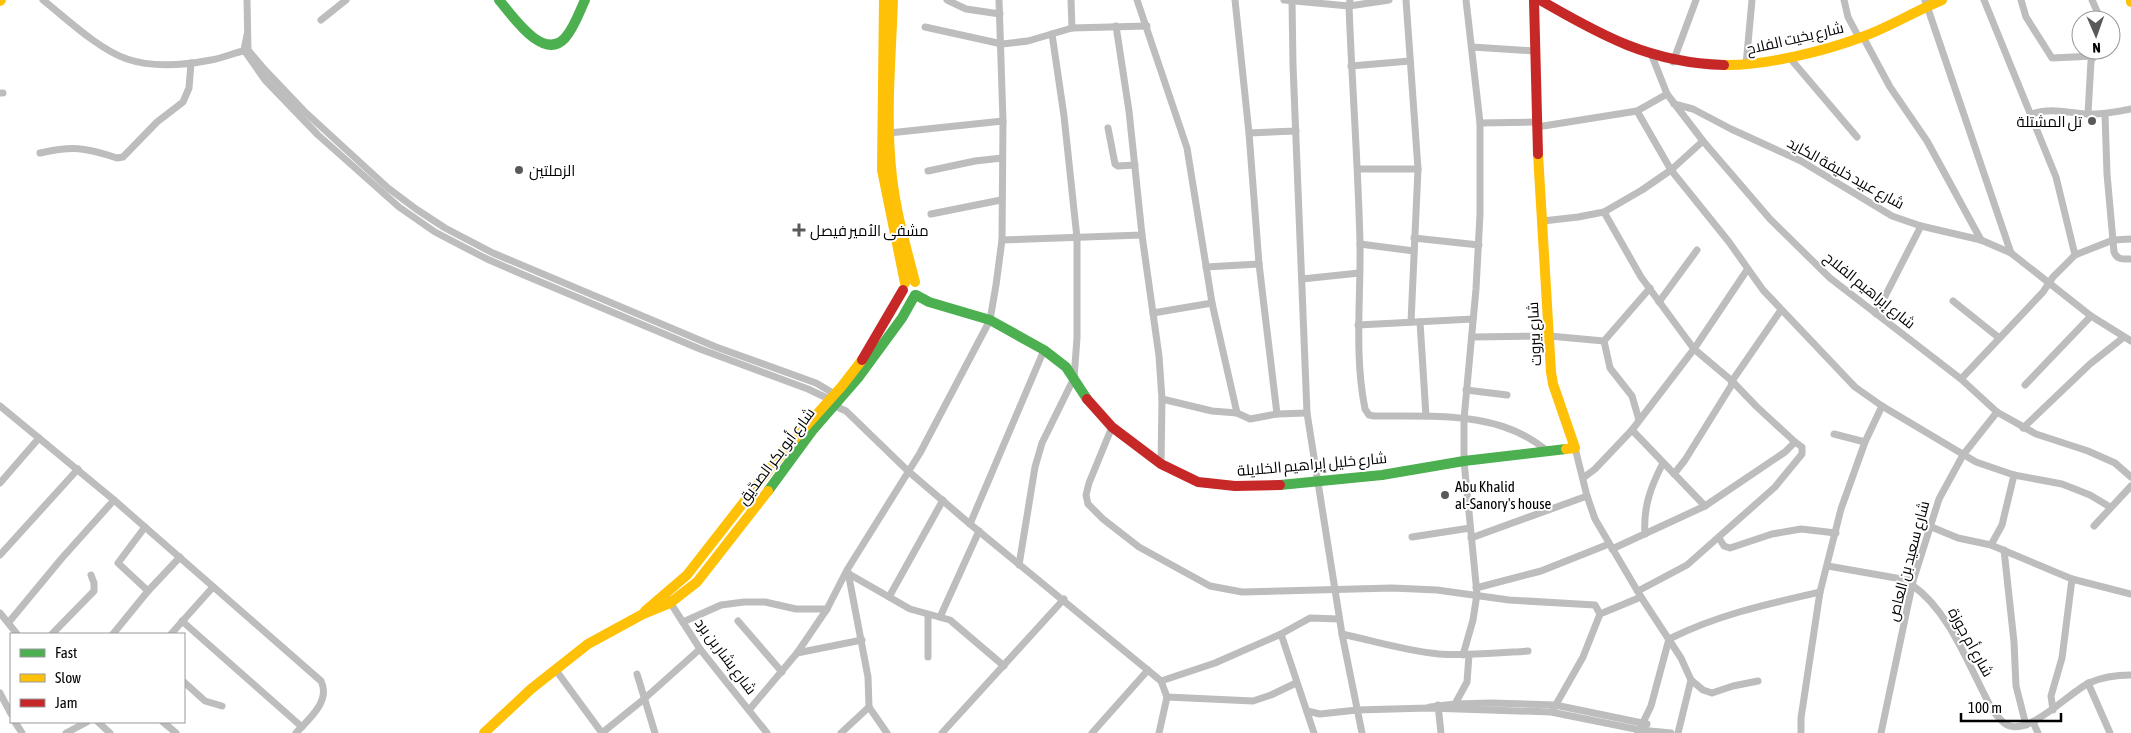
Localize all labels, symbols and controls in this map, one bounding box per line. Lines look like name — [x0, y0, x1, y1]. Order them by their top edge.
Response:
north arrow — [2071, 10, 2121, 60]
street label: شارع بخيت الفلاح — [1745, 19, 1846, 60]
text: N — [2092, 40, 2101, 56]
place label: تل المشتلة — [2017, 113, 2082, 132]
marker: تل المشتلة — [2086, 115, 2098, 127]
street label: شارع عبيد خليفة الكايد — [1783, 134, 1907, 215]
place label: الزملتين — [529, 162, 575, 181]
marker: الزملتين — [513, 164, 525, 176]
place label: مشفى الأمير فيصل — [810, 222, 929, 241]
marker: مشفى الأمير فيصل — [792, 223, 806, 237]
street label: شارع إبراهيم الفلاح — [1819, 248, 1919, 334]
street label: شارع بيروت — [1524, 301, 1547, 366]
street label: شارع أبو بكر الصدّيق — [733, 404, 820, 510]
street label: شارع خليل إبراهيم الخلايلة — [1236, 449, 1388, 482]
place label: Abu Khalid al-Sanory's house — [1455, 478, 1552, 512]
marker: Abu Khalid al-Sanory's house — [1439, 489, 1451, 501]
street label: شارع سعيد بن العاص — [1884, 499, 1935, 624]
street label: شارع أم جوزة — [1942, 604, 1998, 681]
street label: شارع بشار بن برد — [690, 615, 760, 699]
legend — [10, 633, 185, 723]
text: Fast — [55, 644, 77, 661]
text: Slow — [55, 669, 81, 686]
scale bar — [1961, 690, 2061, 722]
text: Jam — [55, 694, 78, 711]
text: 100 m — [1968, 699, 2002, 716]

